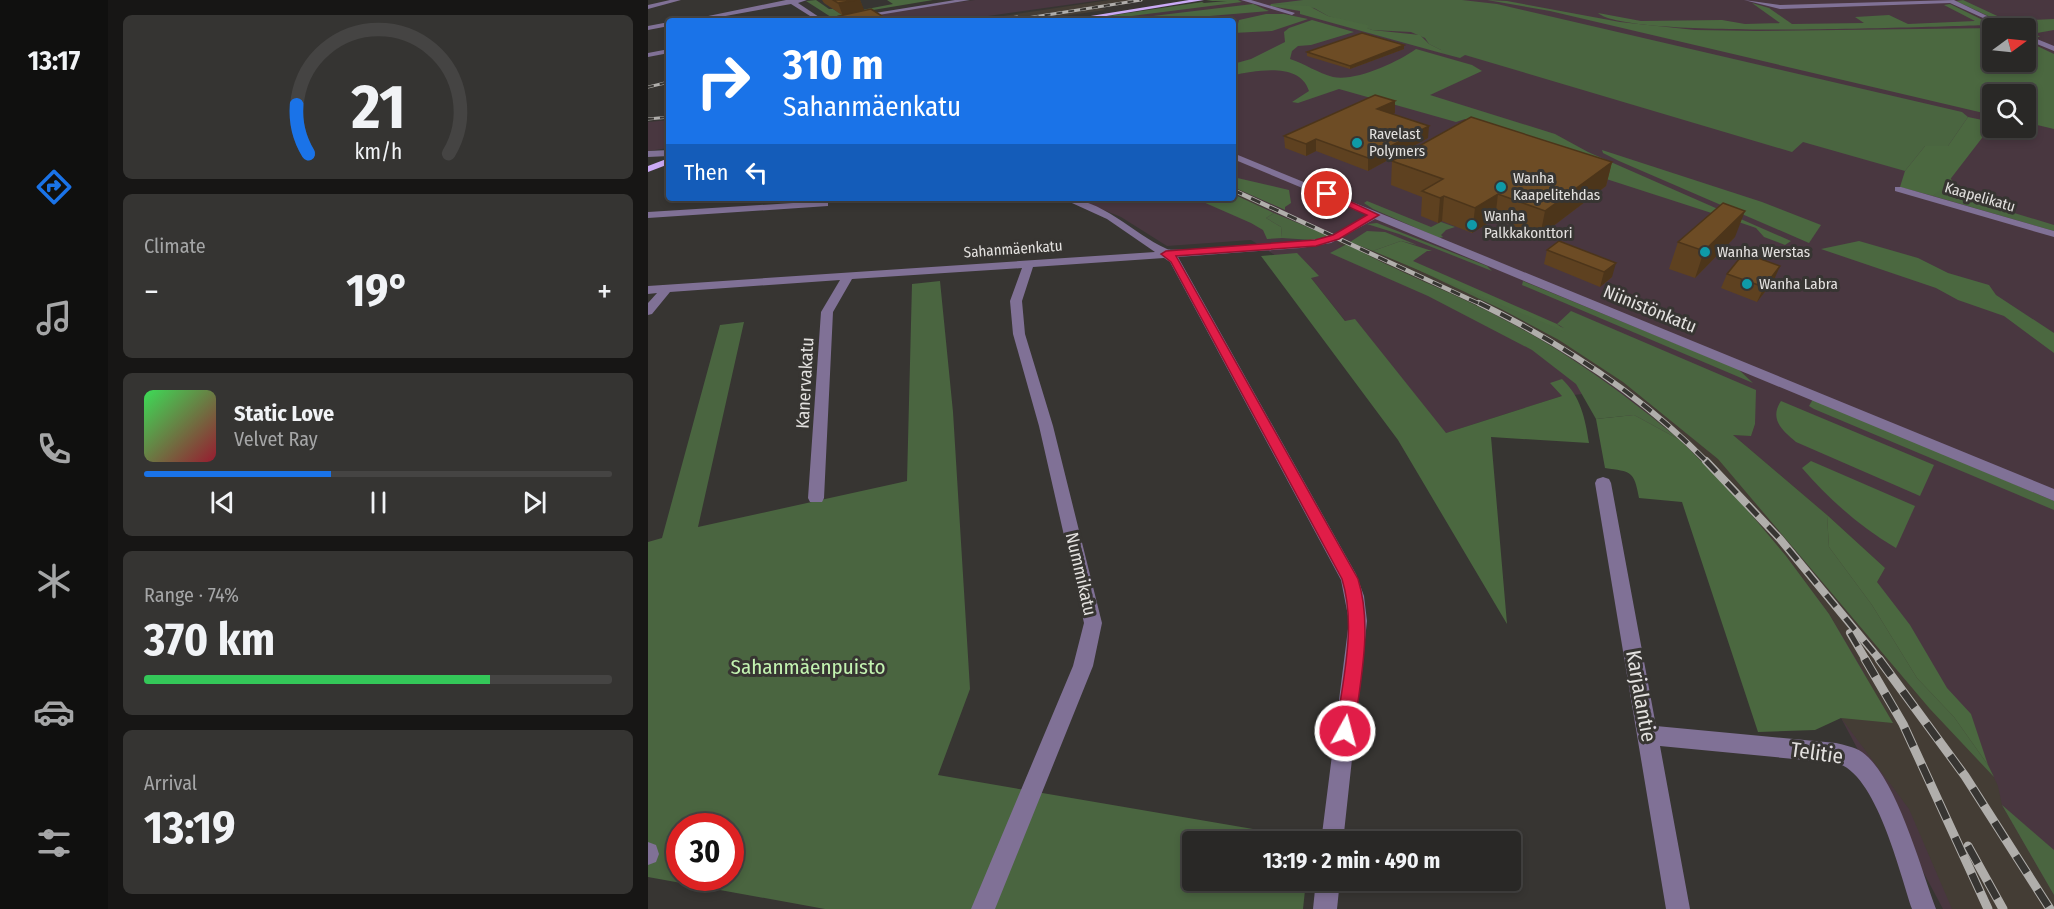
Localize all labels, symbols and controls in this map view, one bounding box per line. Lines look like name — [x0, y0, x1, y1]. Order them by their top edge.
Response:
north arrow — [1982, 18, 2036, 72]
map controls — [1982, 18, 2036, 138]
text: 310 m — [783, 40, 884, 90]
icon: right — [684, 42, 762, 120]
text: 13:17 — [28, 45, 80, 77]
text: 21 — [350, 70, 405, 145]
button: search — [1982, 84, 2036, 138]
text: Sahanmäenkatu — [783, 91, 961, 123]
place label: Ravelast Polymers — [1369, 125, 1425, 160]
marker: Ravelast Polymers — [1350, 136, 1364, 150]
text: km/h — [354, 139, 402, 165]
icon: left — [740, 156, 773, 189]
text: Then — [684, 159, 728, 186]
icon: directions — [33, 166, 75, 208]
pin — [1301, 168, 1352, 219]
place label: Wanha Kaapelitehdas — [1513, 169, 1600, 204]
icon: arrive — [1310, 177, 1343, 210]
street label: Kaapelikatu — [1943, 178, 2017, 216]
marker: Wanha Kaapelitehdas — [1494, 180, 1508, 194]
place label: Wanha Palkkakonttori — [1484, 207, 1572, 242]
marker: Wanha Palkkakonttori — [1465, 218, 1479, 232]
text: Climate — [144, 234, 206, 258]
street label: Sahanmäenkatu — [963, 237, 1063, 261]
place label: Wanha Werstas — [1717, 243, 1810, 261]
marker: Wanha Werstas — [1698, 245, 1712, 259]
text: 19° — [346, 264, 410, 318]
text: − — [144, 272, 159, 312]
text: + — [597, 272, 612, 312]
place label: Wanha Labra — [1759, 275, 1838, 293]
marker: Wanha Labra — [1740, 277, 1754, 291]
street label: Niinistönkatu — [1600, 280, 1700, 338]
icon: music — [33, 297, 75, 339]
street label: Kanervakatu — [792, 337, 818, 429]
text: Static Love — [234, 400, 334, 427]
text: Velvet Ray — [234, 427, 318, 451]
icon: phone — [33, 428, 75, 470]
icon: previous — [206, 486, 239, 519]
icon: pause — [362, 486, 395, 519]
icon: next — [518, 486, 551, 519]
street label: Nummikatu — [1061, 530, 1101, 618]
icon: climate — [33, 560, 75, 602]
text: Range · 74% — [144, 583, 239, 607]
text: 370 km — [144, 613, 275, 667]
street label: Karjalantie — [1620, 648, 1662, 744]
park label: Sahanmäenpuisto — [730, 654, 886, 680]
icon: car — [33, 691, 75, 733]
position arrow — [1313, 699, 1377, 763]
street label: Telitie — [1789, 736, 1845, 770]
text: Arrival — [144, 771, 197, 795]
text: 13:19 — [144, 801, 235, 855]
speed limit sign: 30 — [666, 813, 744, 891]
icon: filters — [33, 822, 75, 864]
text: 13:19 · 2 min · 490 m — [1263, 847, 1440, 874]

